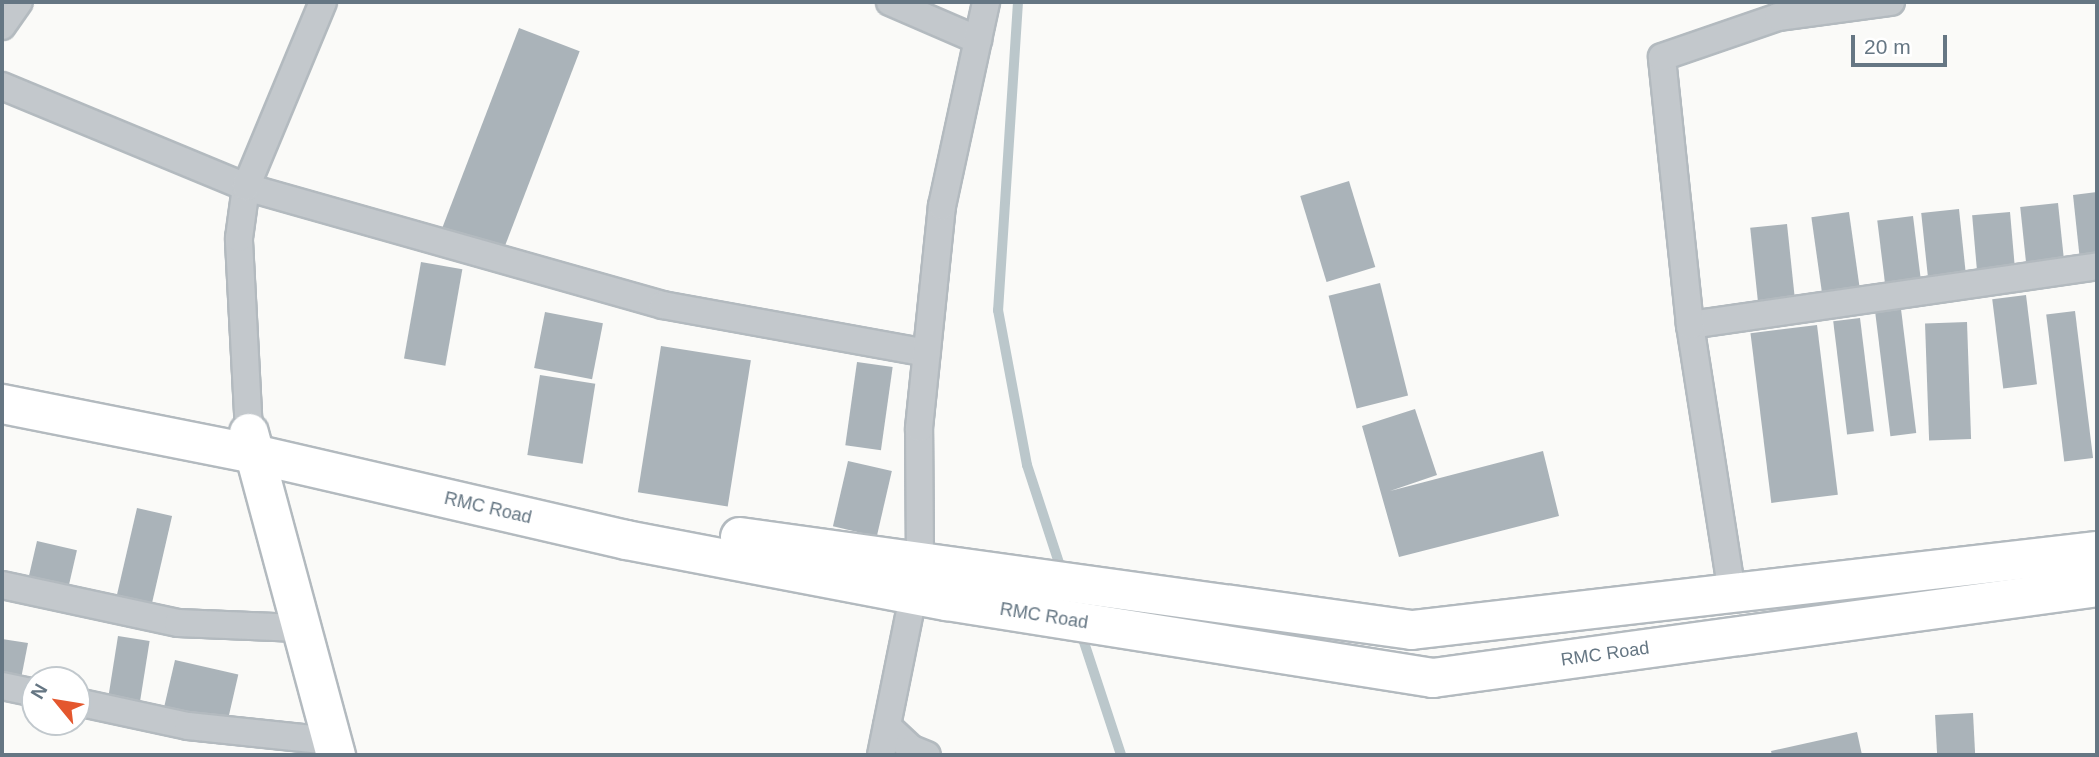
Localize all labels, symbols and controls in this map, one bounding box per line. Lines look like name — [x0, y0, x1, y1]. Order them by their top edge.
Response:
scale bar — [1854, 21, 1950, 65]
text: 20 m — [1864, 35, 1911, 58]
street label: RMC Road — [442, 487, 534, 529]
street label: RMC Road — [998, 598, 1090, 634]
street label: RMC Road — [1559, 637, 1651, 671]
north arrow — [21, 666, 91, 736]
text: N — [27, 680, 52, 702]

